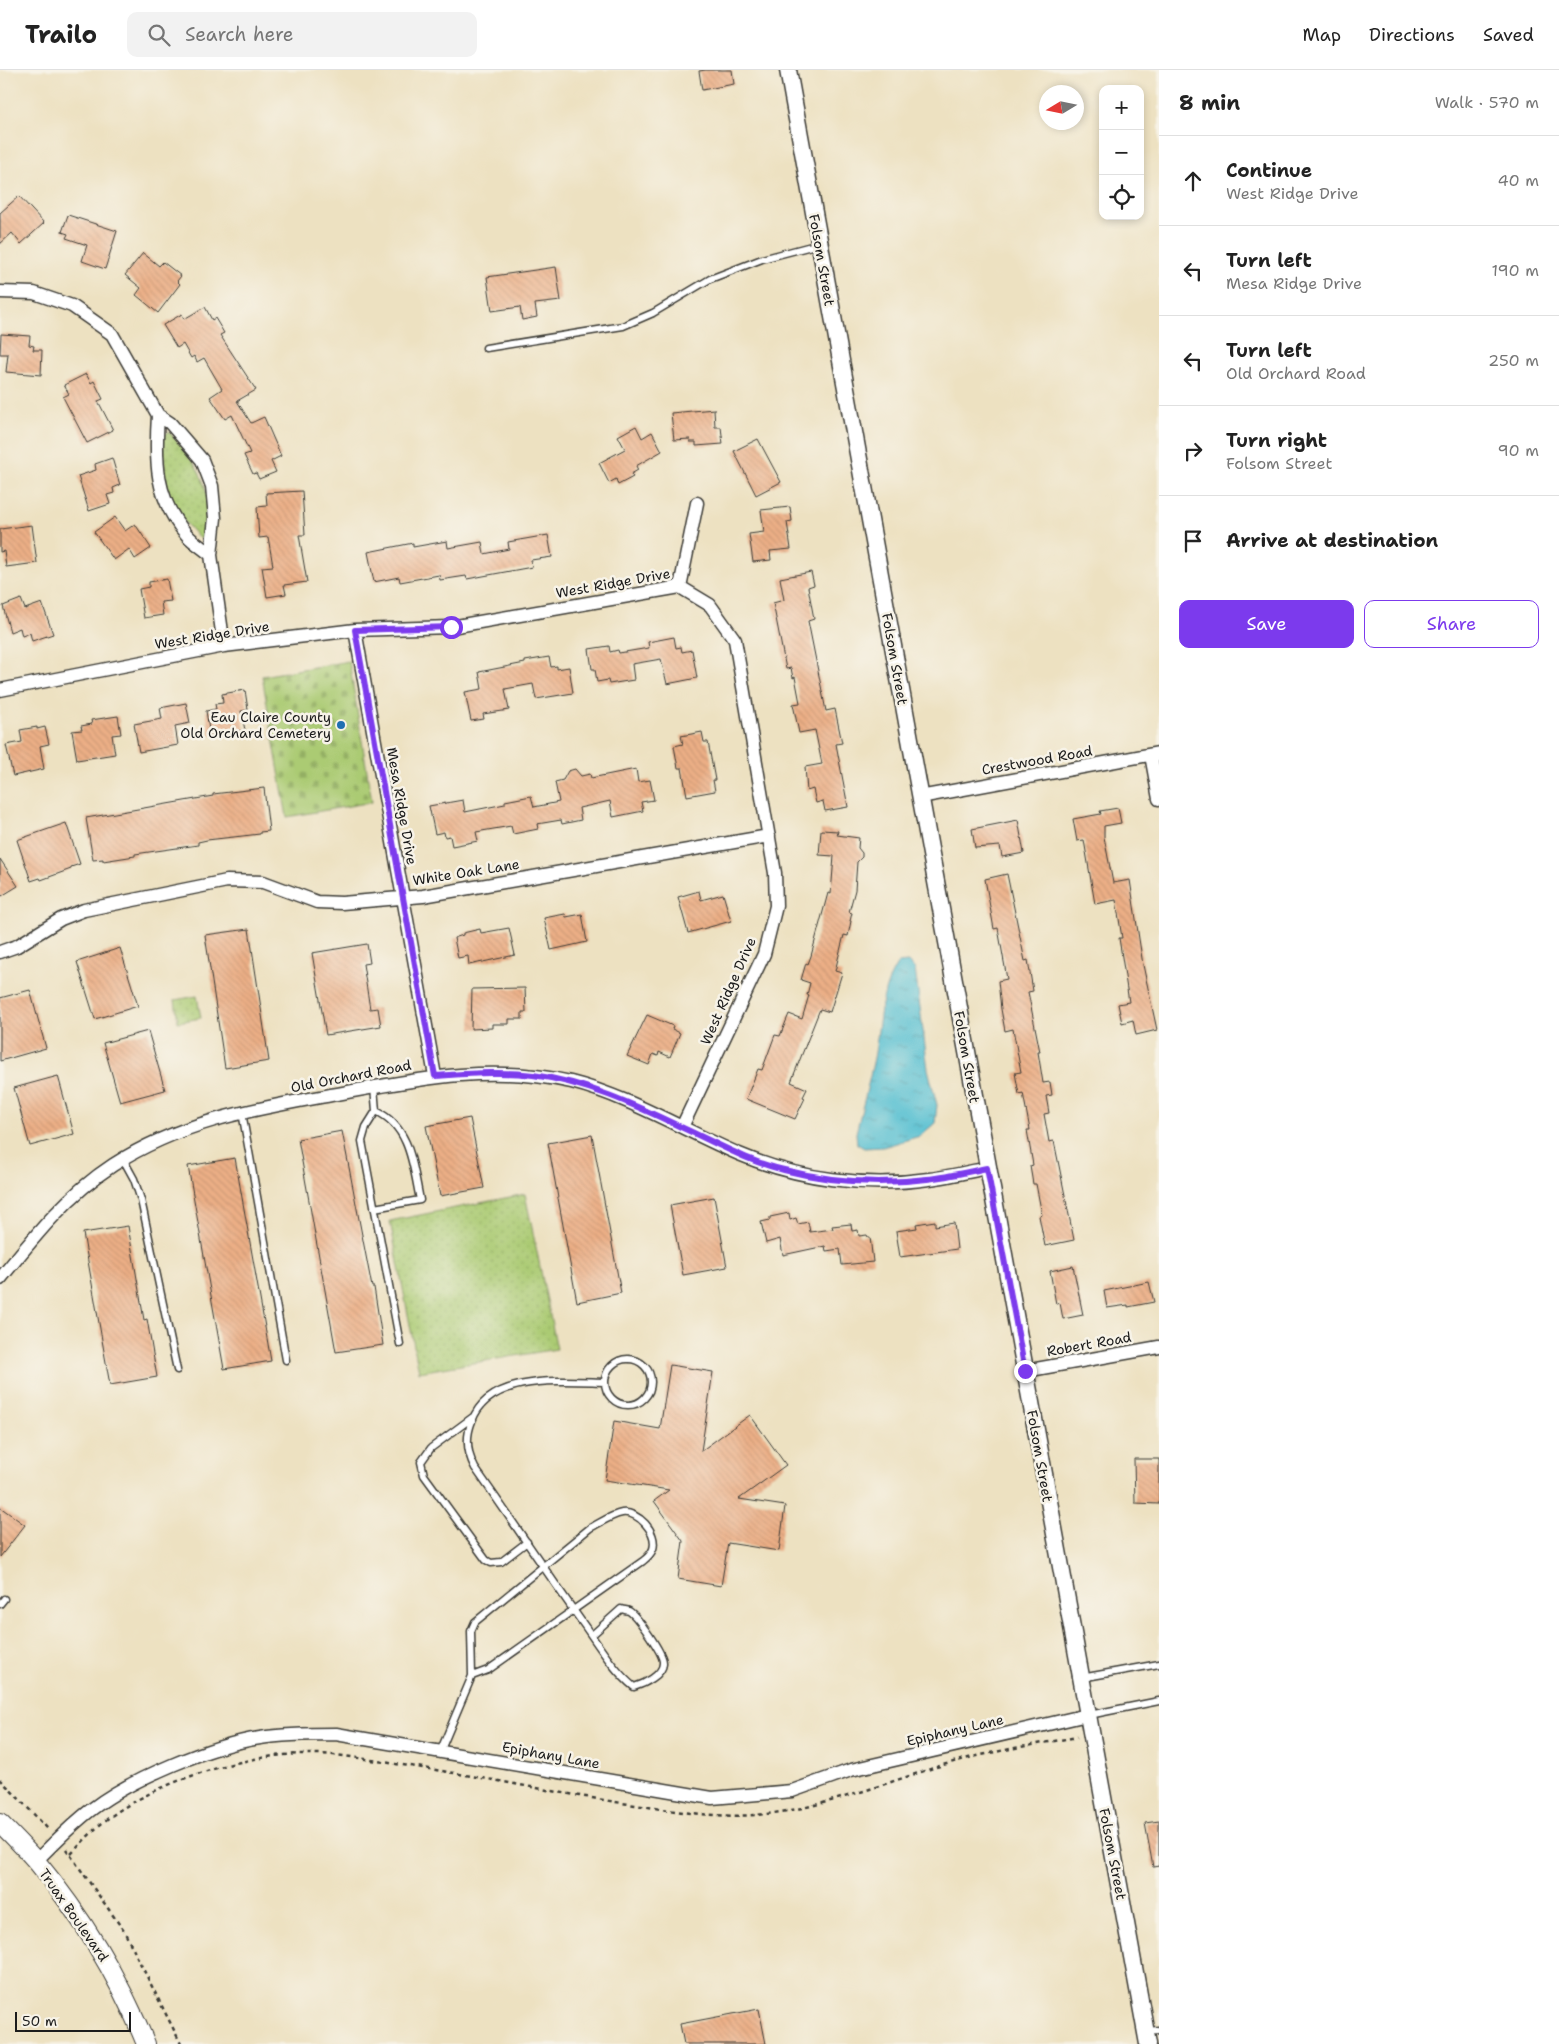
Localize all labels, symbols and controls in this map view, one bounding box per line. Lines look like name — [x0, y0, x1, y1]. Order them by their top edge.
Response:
search box — [127, 12, 477, 57]
text: Trailo — [25, 19, 97, 51]
icon: search — [145, 21, 173, 49]
text: Search here — [185, 22, 294, 47]
text: Map — [1303, 23, 1341, 47]
text: Directions — [1369, 23, 1455, 47]
text: Saved — [1483, 23, 1534, 47]
north arrow — [1039, 85, 1084, 130]
map controls — [1099, 85, 1144, 220]
button: + — [1099, 85, 1144, 130]
text: 8 min — [1179, 89, 1240, 117]
text: Walk · 570 m — [1435, 92, 1539, 113]
button: − — [1099, 130, 1144, 175]
text: Continue — [1226, 158, 1312, 183]
icon: ahead — [1179, 167, 1207, 195]
text: 40 m — [1497, 170, 1539, 191]
button: locate — [1099, 175, 1144, 220]
text: West Ridge Drive — [1226, 183, 1358, 204]
street label: Folsom Street — [805, 213, 839, 307]
text: Turn left — [1226, 248, 1312, 273]
icon: left — [1179, 257, 1207, 285]
text: 190 m — [1492, 260, 1539, 281]
text: Mesa Ridge Drive — [1226, 273, 1362, 294]
text: Turn left — [1226, 338, 1312, 363]
icon: left — [1179, 347, 1207, 375]
text: 250 m — [1488, 350, 1539, 371]
text: Old Orchard Road — [1226, 363, 1366, 384]
text: Turn right — [1226, 428, 1327, 453]
icon: right — [1179, 437, 1207, 465]
text: 90 m — [1498, 440, 1539, 461]
text: Folsom Street — [1226, 453, 1332, 474]
icon: arrive — [1179, 527, 1207, 555]
text: Arrive at destination — [1226, 528, 1438, 553]
street label: West Ridge Drive — [554, 564, 672, 602]
button: Save — [1179, 600, 1354, 648]
button: Share — [1364, 600, 1539, 648]
street label: Folsom Street — [878, 612, 912, 706]
route start — [440, 616, 463, 639]
street label: West Ridge Drive — [153, 617, 271, 653]
place label: Eau Claire County Old Orchard Cemetery — [180, 708, 331, 742]
marker: Eau Claire County Old Orchard Cemetery — [335, 719, 347, 731]
street label: Crestwood Road — [980, 741, 1094, 779]
street label: Mesa Ridge Drive — [383, 746, 421, 866]
street label: White Oak Lane — [411, 855, 521, 889]
street label: West Ridge Drive — [696, 934, 760, 1048]
street label: Folsom Street — [950, 1010, 984, 1104]
street label: Old Orchard Road — [289, 1055, 413, 1097]
street label: Robert Road — [1045, 1328, 1133, 1360]
route end — [1014, 1360, 1037, 1383]
street label: Folsom Street — [1023, 1409, 1057, 1503]
street label: Epiphany Lane — [905, 1710, 1005, 1750]
street label: Epiphany Lane — [501, 1738, 601, 1772]
street label: Folsom Street — [1095, 1807, 1131, 1901]
street label: Truax Boulevard — [35, 1865, 113, 1965]
scale bar — [15, 2009, 131, 2032]
text: 50 m — [22, 2012, 57, 2030]

